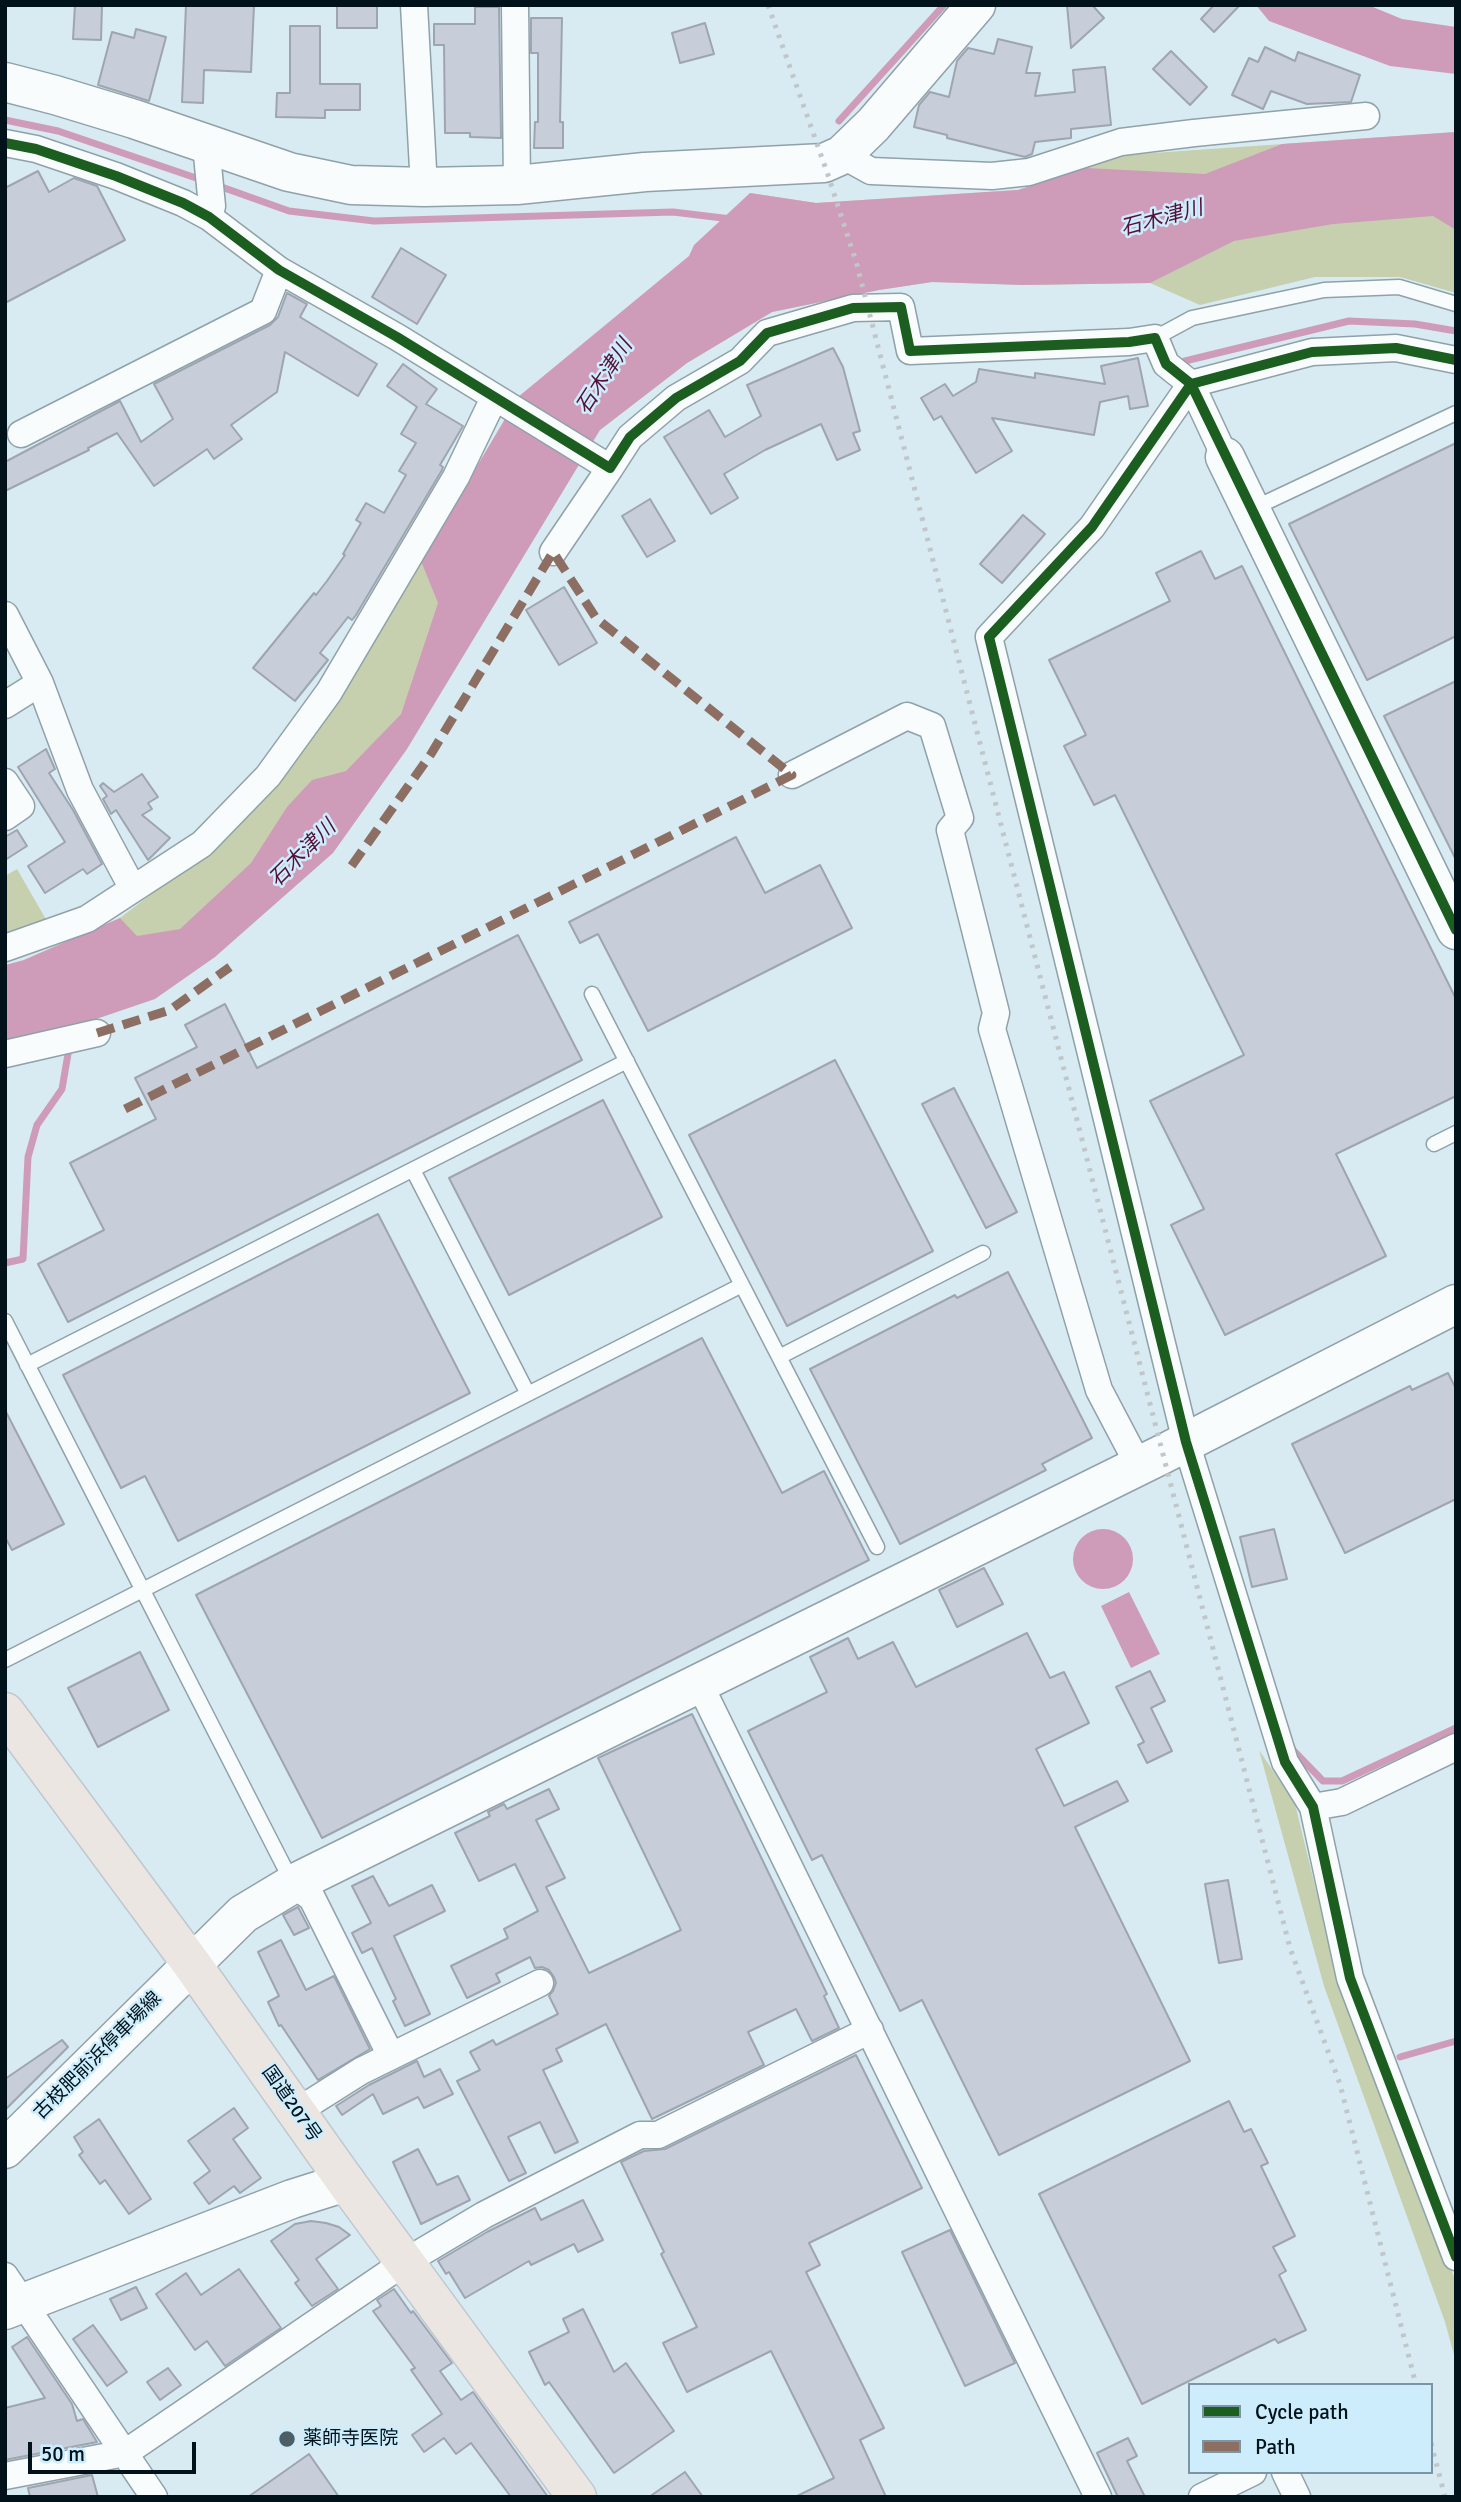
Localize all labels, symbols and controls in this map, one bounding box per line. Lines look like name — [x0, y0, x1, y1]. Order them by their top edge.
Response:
water label: 石木津川 — [1118, 196, 1206, 242]
water label: 石木津川 — [572, 335, 638, 419]
water label: 石木津川 — [264, 815, 342, 893]
street label: 古枝肥前浜停車場線 — [29, 1987, 167, 2125]
street label: 国道207号 — [256, 2062, 326, 2146]
legend — [1188, 2383, 1433, 2474]
text: Cycle path — [1255, 2399, 1349, 2425]
scale bar — [32, 2428, 200, 2472]
place label: 薬師寺医院 — [303, 2428, 398, 2450]
marker: 薬師寺医院 — [277, 2429, 297, 2449]
text: Path — [1255, 2434, 1296, 2460]
text: 50 m — [41, 2441, 85, 2467]

